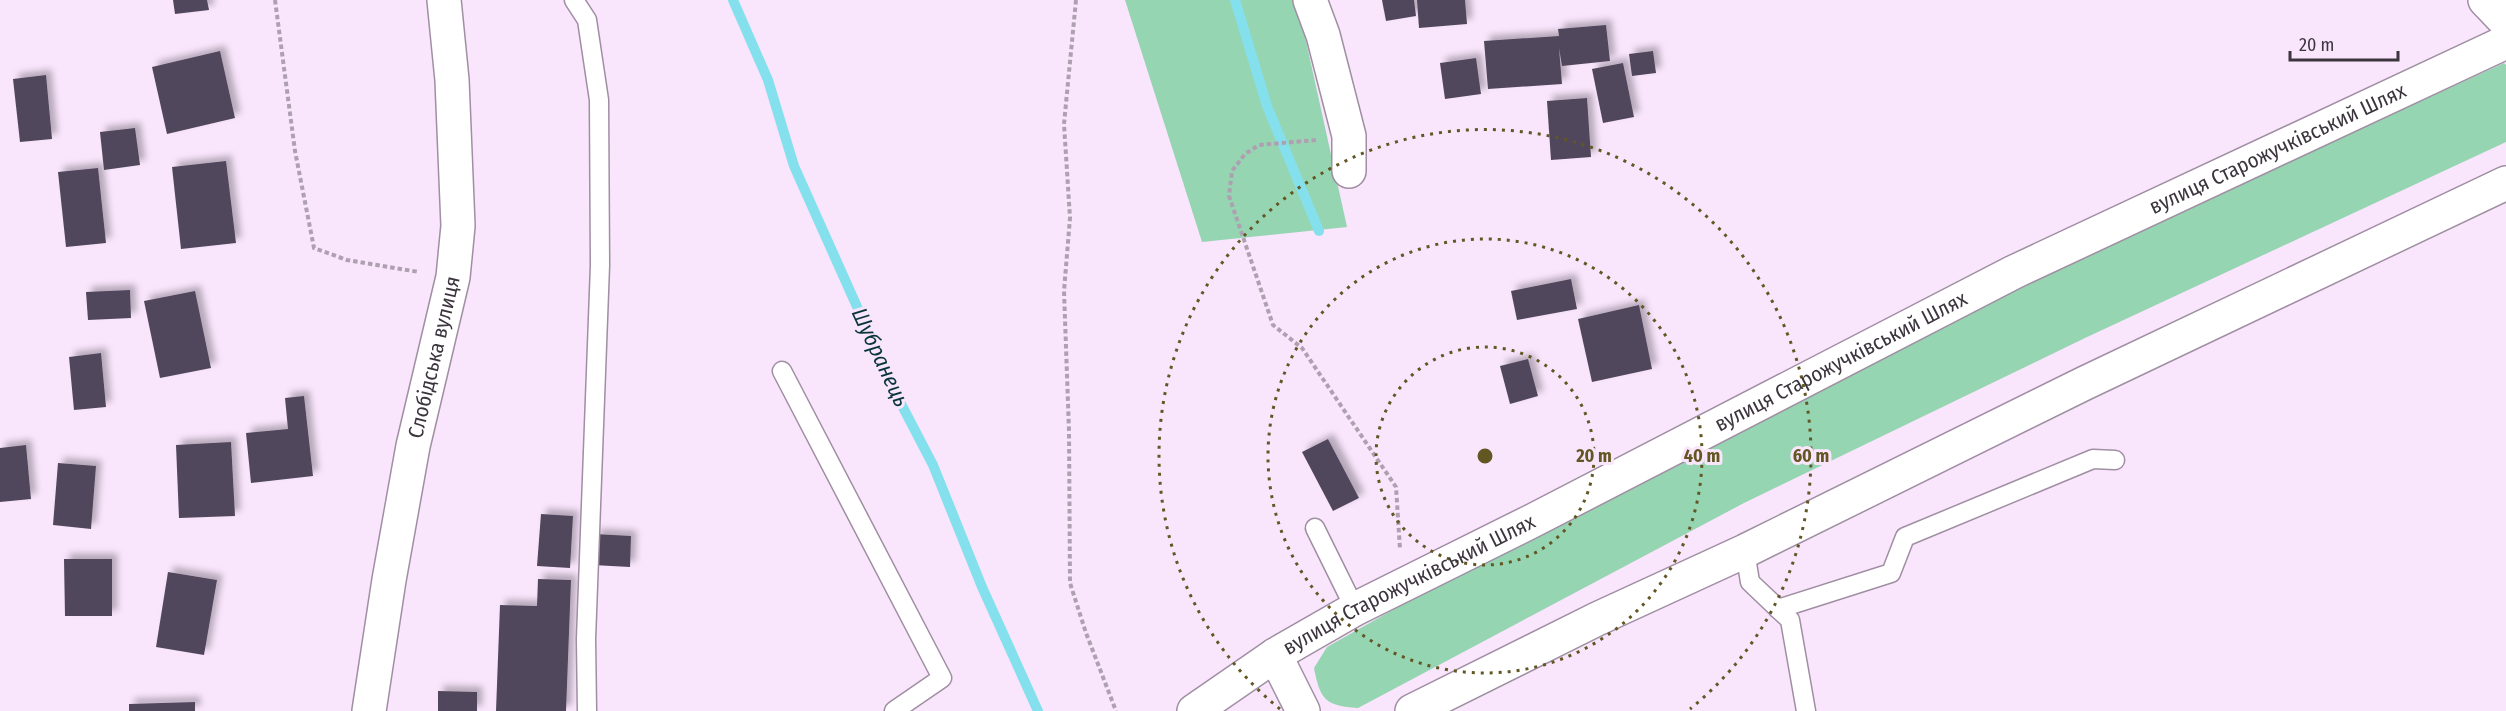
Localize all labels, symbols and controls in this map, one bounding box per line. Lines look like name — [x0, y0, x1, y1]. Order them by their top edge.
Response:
scale bar — [2290, 24, 2398, 62]
text: 20 m — [2299, 34, 2334, 56]
street label: вулиця Старожучківський Шлях — [2145, 77, 2411, 220]
street label: Слобідська вулиця — [402, 273, 466, 441]
street label: вулиця Старожучківський Шлях — [1710, 285, 1972, 437]
water label: Шубранець — [846, 303, 915, 411]
text: 20 m — [1575, 445, 1612, 467]
text: 40 m — [1684, 445, 1720, 467]
text: 60 m — [1793, 445, 1829, 467]
centre of rings — [1475, 446, 1495, 466]
street label: вулиця Старожучківський Шлях — [1278, 508, 1540, 661]

